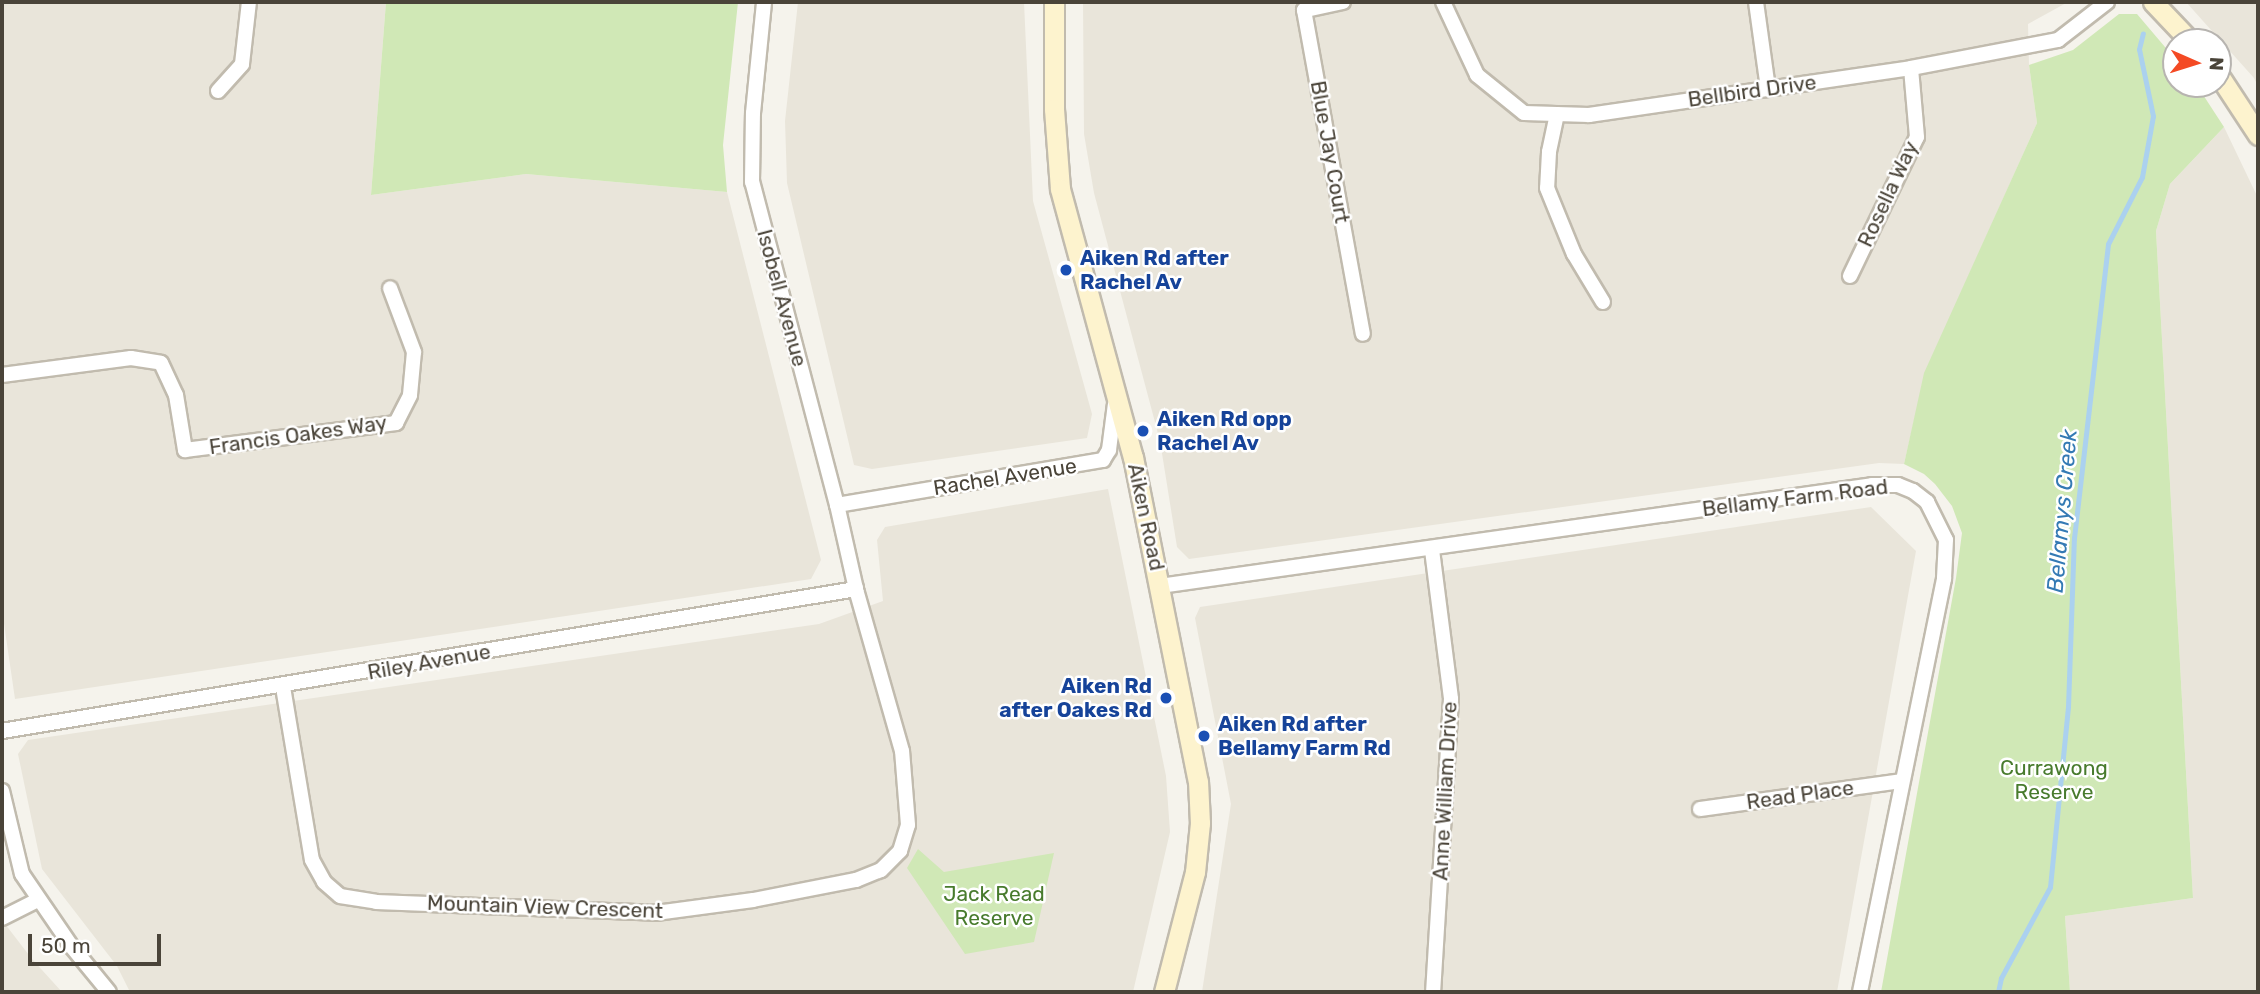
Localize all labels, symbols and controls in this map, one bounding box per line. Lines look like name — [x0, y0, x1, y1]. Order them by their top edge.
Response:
north arrow — [2162, 28, 2232, 98]
text: N — [2205, 57, 2228, 71]
street label: Bellbird Drive — [1686, 70, 1818, 112]
street label: Blue Jay Court — [1305, 78, 1355, 226]
street label: Rosella Way — [1852, 137, 1924, 251]
street label: Isobell Avenue — [751, 226, 813, 370]
place label: Aiken Rd after Rachel Av — [1080, 245, 1229, 295]
marker: Aiken Rd after Rachel Av — [1058, 262, 1074, 278]
place label: Aiken Rd opp Rachel Av — [1157, 406, 1292, 456]
street label: Francis Oakes Way — [207, 410, 389, 460]
marker: Aiken Rd opp Rachel Av — [1135, 423, 1151, 439]
water label: Bellamys Creek — [2041, 428, 2083, 594]
street label: Rachel Avenue — [931, 453, 1079, 501]
street label: Aiken Road — [1122, 461, 1170, 573]
street label: Bellamy Farm Road — [1700, 474, 1890, 522]
street label: Riley Avenue — [365, 639, 493, 685]
place label: Aiken Rd after Oakes Rd — [999, 673, 1152, 723]
marker: Aiken Rd after Oakes Rd — [1158, 690, 1174, 706]
street label: Anne William Drive — [1428, 701, 1462, 881]
place label: Aiken Rd after Bellamy Farm Rd — [1218, 711, 1391, 761]
marker: Aiken Rd after Bellamy Farm Rd — [1196, 728, 1212, 744]
park label: Currawong Reserve — [2000, 755, 2108, 805]
street label: Read Place — [1745, 775, 1855, 815]
park label: Jack Read Reserve — [943, 881, 1045, 931]
street label: Mountain View Crescent — [426, 890, 664, 924]
scale bar — [32, 920, 164, 964]
text: 50 m — [41, 933, 91, 958]

